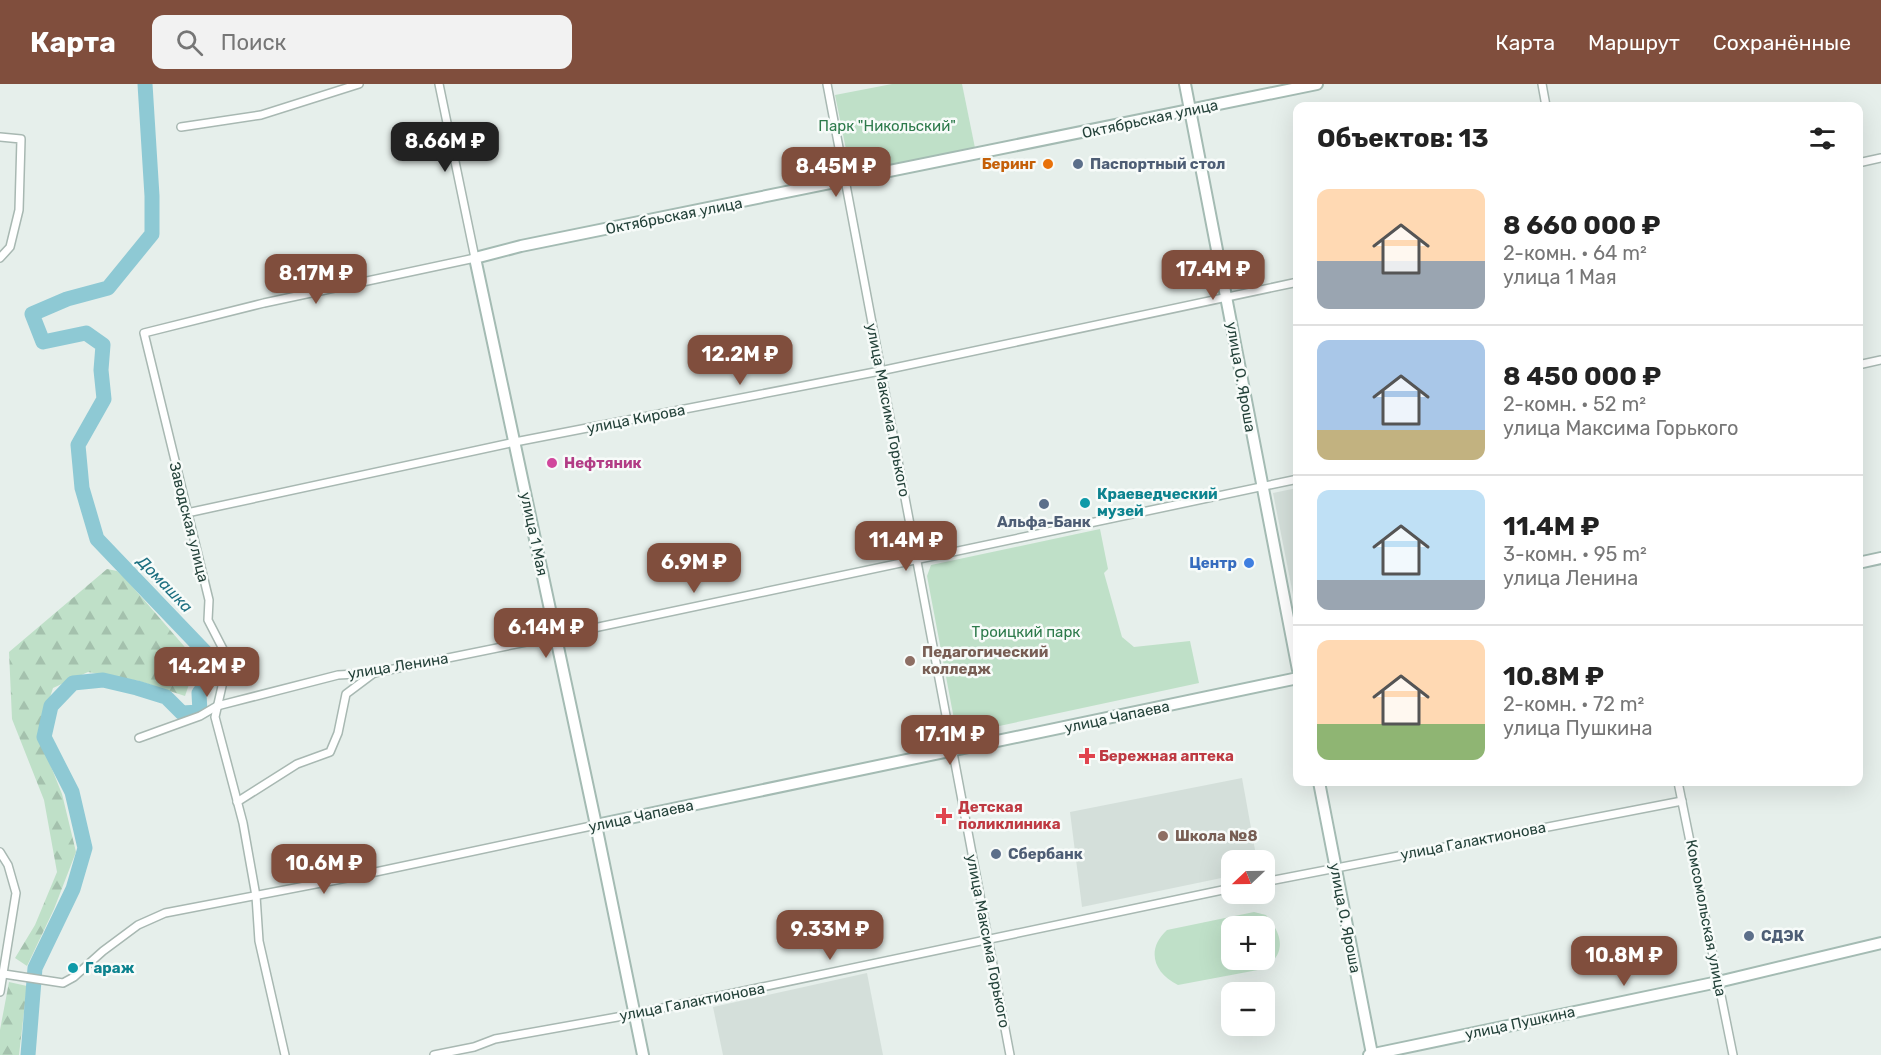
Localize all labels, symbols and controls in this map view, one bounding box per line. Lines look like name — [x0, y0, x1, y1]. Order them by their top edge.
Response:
search box — [152, 15, 572, 69]
text: Карта — [30, 26, 116, 59]
icon: search — [173, 26, 206, 59]
text: Поиск — [221, 29, 286, 56]
text: Карта — [1495, 30, 1555, 55]
text: Маршрут — [1588, 30, 1680, 55]
text: Сохранённые — [1713, 30, 1851, 55]
street label: Октябрьская улица — [1080, 96, 1220, 142]
park label: Парк "Никольский" — [818, 117, 956, 135]
pin: 8.66M ₽ — [390, 122, 500, 173]
icon: filters — [1806, 122, 1839, 155]
text: Объектов: 13 — [1317, 123, 1489, 154]
text: 8.66M ₽ — [405, 129, 485, 153]
pin: 8.45M ₽ — [781, 147, 891, 198]
text: 8.45M ₽ — [796, 154, 876, 178]
place label: Беринг — [982, 155, 1036, 173]
place label: Паспортный стол — [1090, 155, 1225, 173]
marker: Беринг — [1041, 157, 1055, 171]
marker: Паспортный стол — [1071, 157, 1085, 171]
street label: Октябрьская улица — [604, 194, 744, 238]
text: 8 660 000 ₽ — [1503, 210, 1661, 241]
icon: home — [1365, 213, 1437, 285]
text: 2-комн. · 64 m² — [1503, 241, 1647, 265]
pin: 17.4M ₽ — [1158, 250, 1268, 301]
pin: 8.17M ₽ — [261, 254, 371, 305]
text: 17.4M ₽ — [1176, 257, 1250, 281]
text: 8.17M ₽ — [279, 261, 353, 285]
text: улица 1 Мая — [1503, 265, 1617, 289]
street label: улица О. Яроша — [1222, 320, 1260, 434]
street label: улица Максима Горького — [862, 322, 914, 498]
pin: 12.2M ₽ — [685, 335, 795, 386]
text: 12.2M ₽ — [702, 342, 778, 366]
text: 8 450 000 ₽ — [1503, 361, 1661, 392]
icon: home — [1365, 364, 1437, 436]
text: 2-комн. · 52 m² — [1503, 392, 1646, 416]
street label: улица Кирова — [585, 401, 687, 437]
text: улица Максима Горького — [1503, 416, 1738, 440]
place label: Нефтяник — [564, 454, 642, 472]
marker: Нефтяник — [545, 456, 559, 470]
street label: Заводская улица — [165, 460, 213, 584]
place label: Краеведческий музей — [1097, 485, 1218, 520]
street label: улица 1 Мая — [516, 490, 552, 578]
marker: Краеведческий музей — [1078, 496, 1092, 510]
marker: Альфа-Банк — [1037, 497, 1051, 511]
text: 11.4M ₽ — [1503, 511, 1600, 542]
place label: Альфа-Банк — [997, 513, 1091, 531]
icon: home — [1365, 514, 1437, 586]
pin: 11.4M ₽ — [851, 521, 961, 572]
text: 11.4M ₽ — [869, 528, 943, 552]
text: 3-комн. · 95 m² — [1503, 542, 1647, 566]
pin: 6.9M ₽ — [645, 543, 743, 594]
water label: Домашка — [132, 550, 197, 616]
text: 6.9M ₽ — [661, 550, 727, 574]
place label: Центр — [1189, 554, 1237, 572]
marker: Центр — [1242, 556, 1256, 570]
text: улица Ленина — [1503, 566, 1638, 590]
pin: 6.14M ₽ — [491, 608, 601, 659]
text: 6.14M ₽ — [508, 615, 584, 639]
park label: Троицкий парк — [972, 623, 1080, 641]
place label: Педагогический колледж — [922, 643, 1048, 678]
pin: 14.2M ₽ — [152, 647, 262, 698]
street label: улица Ленина — [346, 649, 450, 683]
text: 14.2M ₽ — [168, 654, 246, 678]
marker: Педагогический колледж — [903, 654, 917, 668]
text: 10.8M ₽ — [1503, 661, 1604, 692]
icon: home — [1365, 664, 1437, 736]
text: 2-комн. · 72 m² — [1503, 692, 1644, 716]
street label: улица Чапаева — [1063, 697, 1171, 737]
pin: 17.1M ₽ — [895, 715, 1005, 766]
text: улица Пушкина — [1503, 716, 1653, 740]
text: 17.1M ₽ — [915, 722, 985, 746]
place label: Бережная аптека — [1099, 747, 1234, 765]
marker: Бережная аптека — [1080, 749, 1094, 763]
street label: улица Чапаева — [587, 796, 695, 836]
place label: Детская поликлиника — [958, 798, 1061, 833]
marker: Детская поликлиника — [935, 807, 953, 825]
street label: улица Галактионова — [1399, 818, 1547, 864]
place label: Школа №8 — [1175, 827, 1258, 845]
marker: Школа №8 — [1156, 829, 1170, 843]
street label: Комсомольская улица — [1682, 838, 1730, 998]
pin: 10.6M ₽ — [269, 844, 379, 895]
place label: Сбербанк — [1008, 845, 1083, 863]
marker: Сбербанк — [989, 847, 1003, 861]
north arrow — [1221, 850, 1275, 904]
map controls — [1221, 850, 1275, 1036]
text: 10.6M ₽ — [285, 851, 363, 875]
street label: улица Максима Горького — [962, 853, 1014, 1029]
street label: улица О. Яроша — [1326, 861, 1364, 975]
pin: 9.33M ₽ — [775, 910, 885, 961]
button: + — [1221, 916, 1275, 970]
text: 9.33M ₽ — [790, 917, 870, 941]
place label: СДЭК — [1761, 927, 1805, 945]
marker: СДЭК — [1742, 929, 1756, 943]
pin: 10.8M ₽ — [1569, 936, 1679, 987]
text: 10.8M ₽ — [1585, 943, 1663, 967]
place label: Гараж — [85, 959, 135, 977]
marker: Гараж — [66, 961, 80, 975]
street label: улица Галактионова — [618, 979, 766, 1025]
button: − — [1221, 982, 1275, 1036]
street label: улица Пушкина — [1463, 1003, 1577, 1043]

